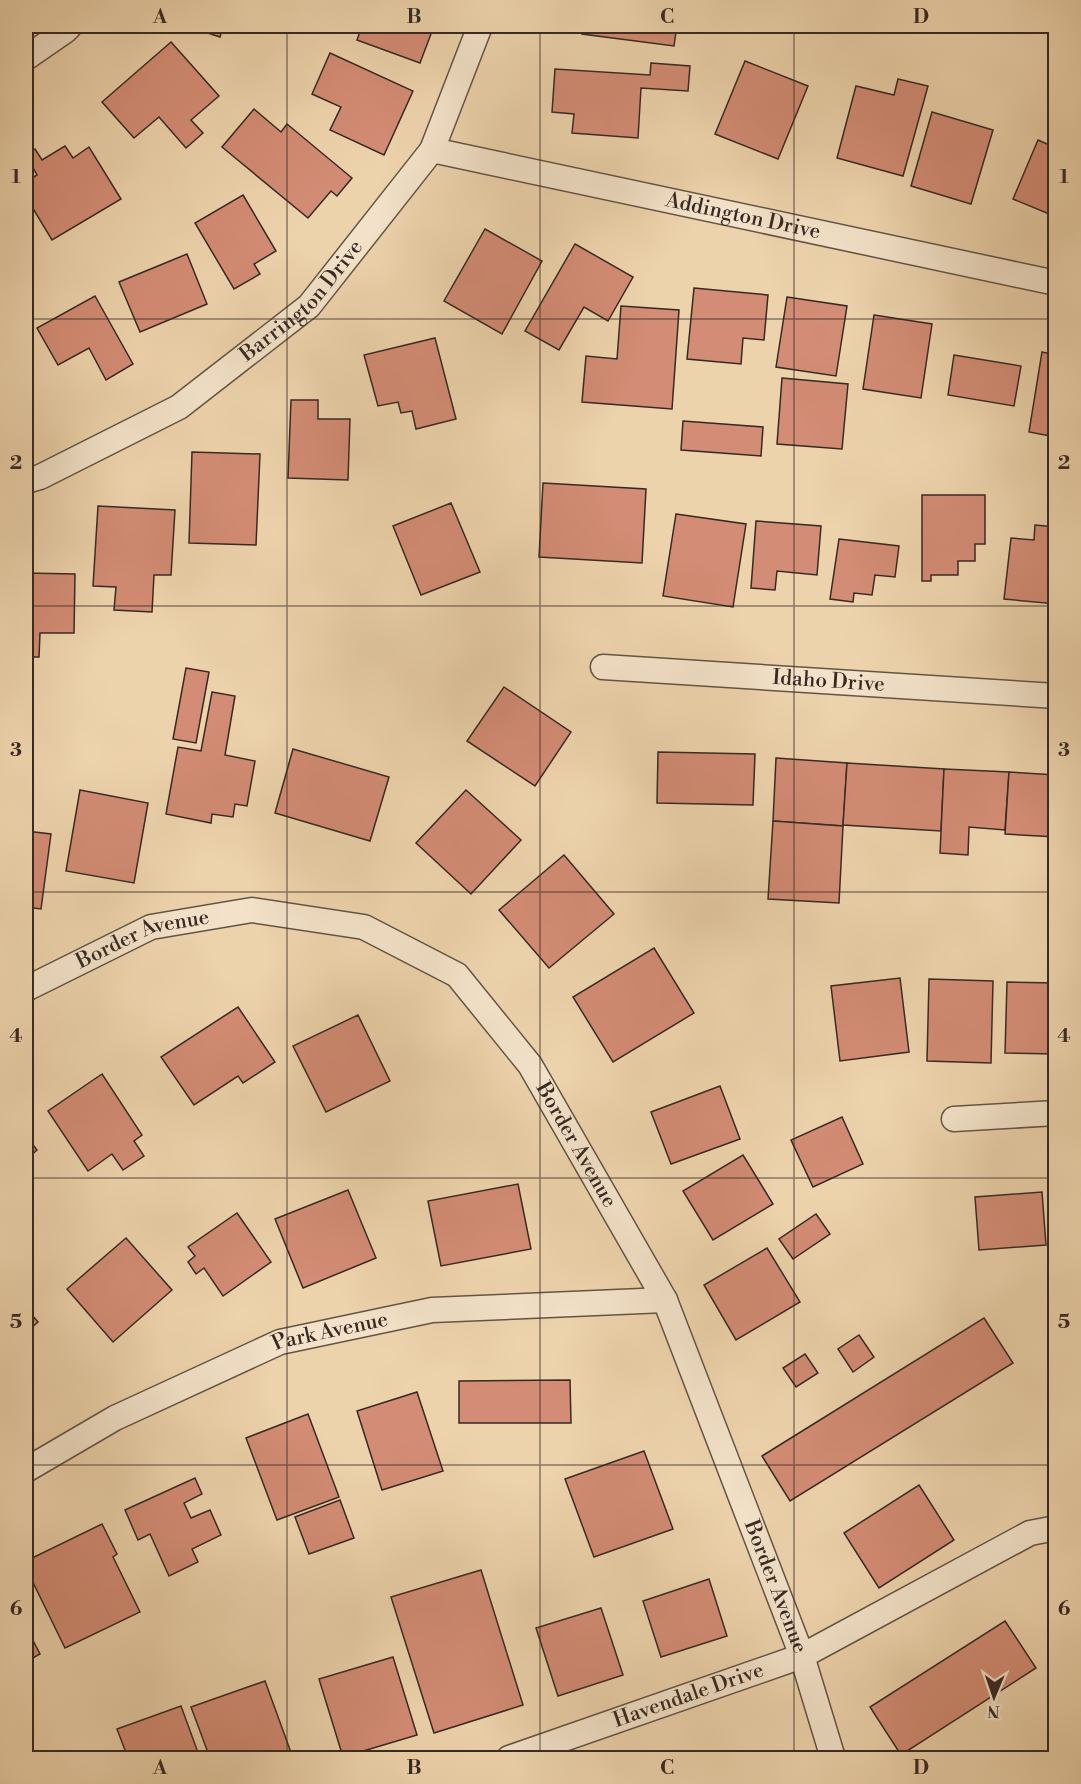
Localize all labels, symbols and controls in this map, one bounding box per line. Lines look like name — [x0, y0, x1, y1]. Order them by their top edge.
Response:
text: A — [152, 5, 168, 30]
text: B — [406, 5, 422, 30]
text: C — [660, 5, 674, 30]
text: D — [913, 5, 929, 30]
text: 1 — [11, 165, 21, 190]
text: 1 — [1059, 165, 1069, 190]
street label: Addington Drive — [662, 187, 823, 245]
street label: Barrington Drive — [234, 235, 369, 368]
text: 2 — [10, 451, 22, 476]
text: 2 — [1058, 451, 1070, 476]
street label: Idaho Drive — [771, 665, 886, 698]
text: 3 — [10, 738, 22, 763]
text: 3 — [1058, 738, 1070, 763]
street label: Border Avenue — [71, 904, 211, 975]
text: 4 — [9, 1024, 23, 1049]
text: 4 — [1057, 1024, 1071, 1049]
street label: Border Avenue — [529, 1077, 622, 1212]
street label: Park Avenue — [268, 1307, 390, 1357]
text: 5 — [10, 1310, 22, 1335]
text: 5 — [1058, 1310, 1070, 1335]
street label: Border Avenue — [738, 1515, 813, 1657]
text: 6 — [10, 1597, 23, 1622]
text: 6 — [1058, 1597, 1071, 1622]
street label: Havendale Drive — [610, 1657, 767, 1734]
north arrow — [964, 1667, 1024, 1727]
text: N — [986, 1701, 1000, 1721]
text: A — [152, 1756, 168, 1781]
text: B — [406, 1756, 422, 1781]
text: C — [660, 1756, 674, 1781]
text: D — [913, 1756, 929, 1781]

